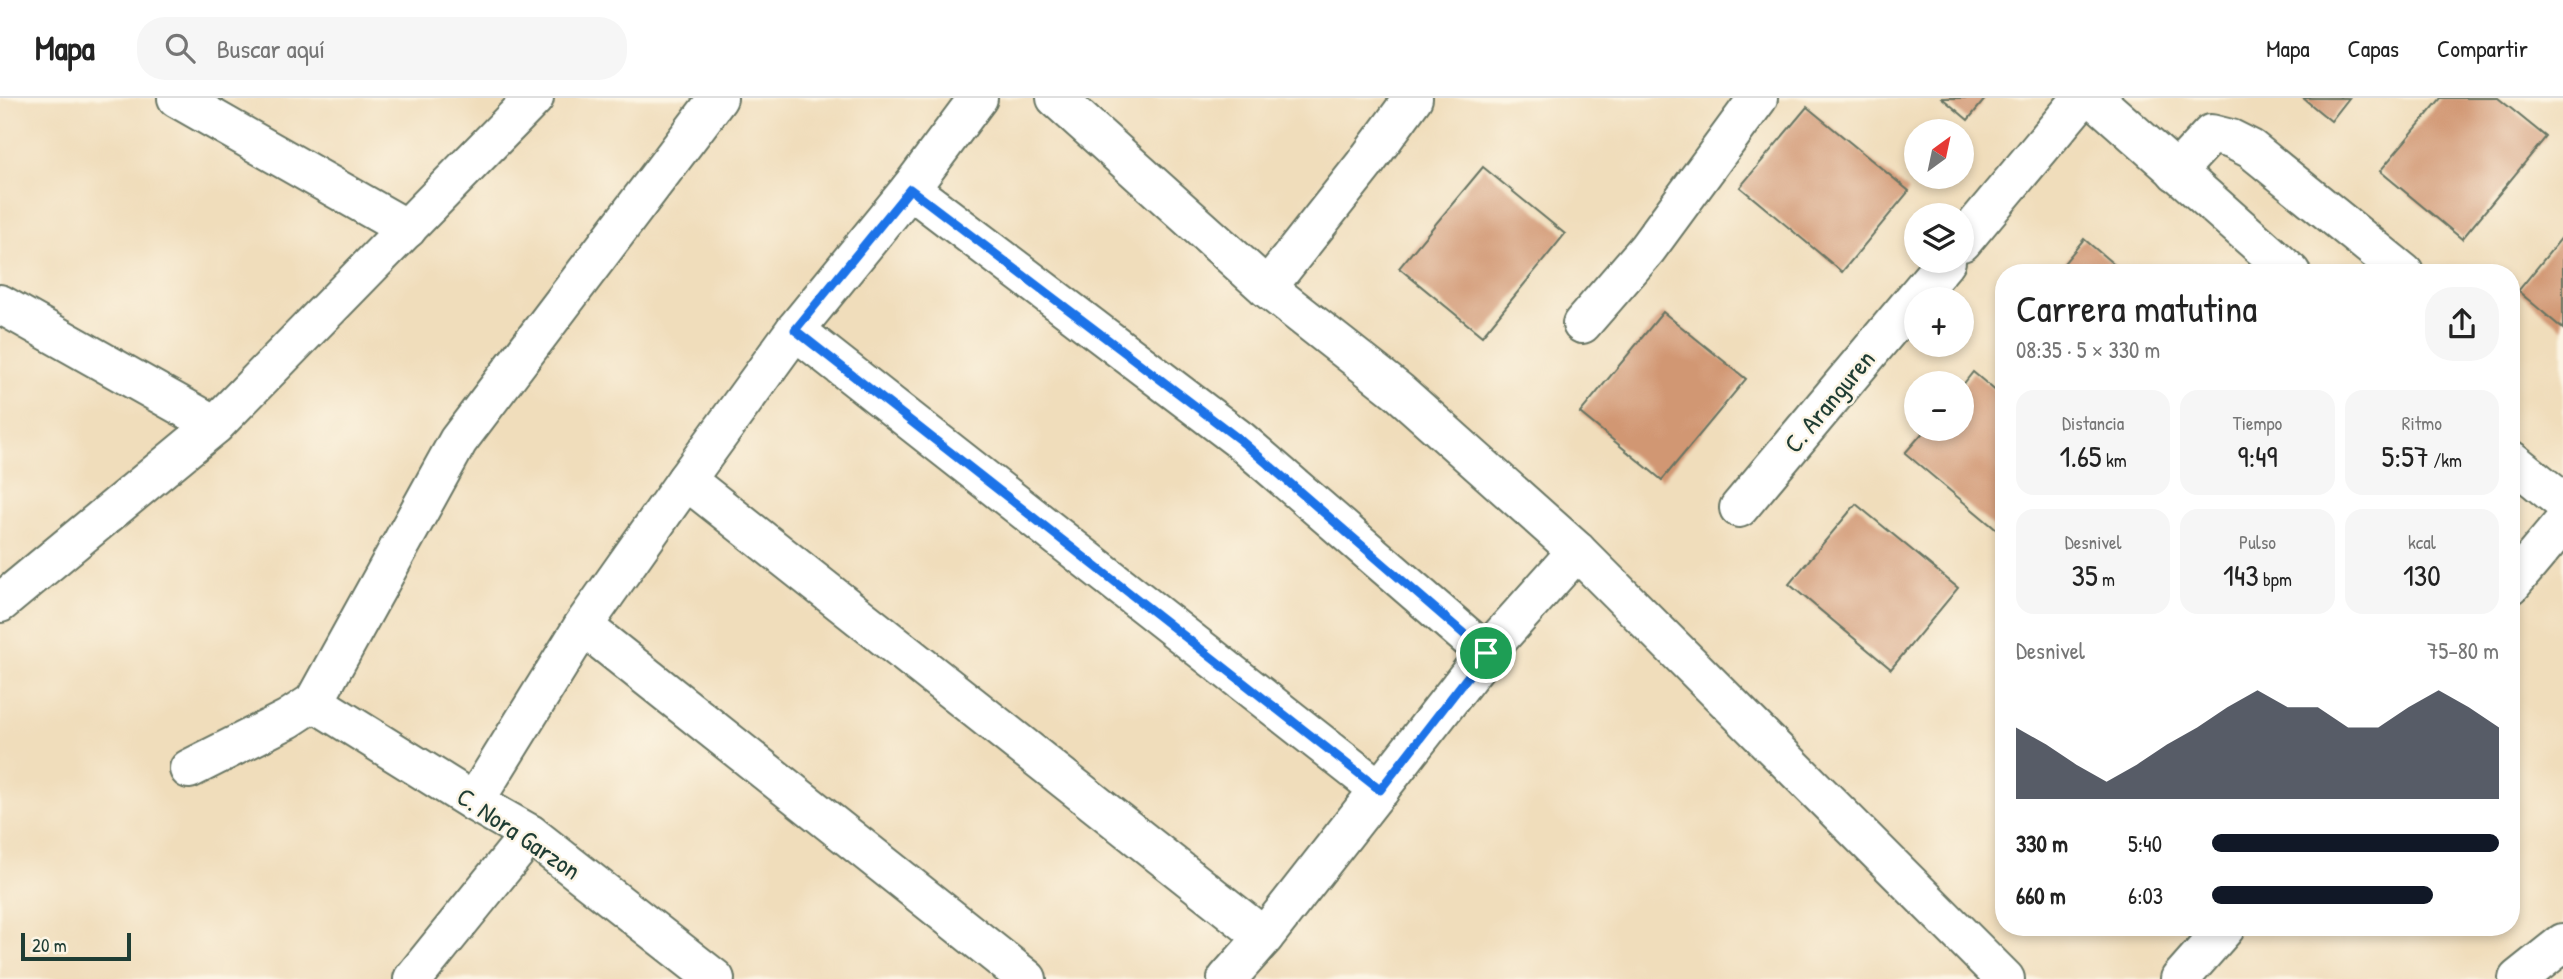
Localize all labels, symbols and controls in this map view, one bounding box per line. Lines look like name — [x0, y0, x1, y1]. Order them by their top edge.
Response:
search box — [137, 17, 627, 80]
text: Mapa — [35, 26, 95, 70]
icon: search — [161, 29, 199, 67]
text: Buscar aquí — [217, 31, 325, 66]
text: Mapa — [2266, 32, 2310, 64]
text: Capas — [2348, 32, 2399, 64]
text: Compartir — [2437, 32, 2528, 64]
north arrow — [1904, 119, 1974, 189]
map controls — [1904, 119, 1974, 441]
button: layers — [1904, 203, 1974, 273]
text: Carrera matutina — [2016, 282, 2257, 334]
button: + — [1904, 287, 1974, 357]
button: share — [2425, 287, 2499, 361]
text: 08:35 · 5 × 330 m — [2016, 334, 2160, 365]
street label: C. Aranguren — [1776, 342, 1882, 460]
button: − — [1904, 371, 1974, 441]
text: Distancia — [2062, 410, 2124, 436]
text: Tiempo — [2233, 410, 2282, 436]
text: Ritmo — [2402, 410, 2442, 436]
text: 1.65 — [2060, 436, 2102, 476]
text: 9:49 — [2237, 436, 2278, 476]
text: 5:57 — [2382, 436, 2429, 476]
text: km — [2102, 447, 2127, 473]
text: /km — [2429, 447, 2462, 473]
text: Desnivel — [2065, 529, 2122, 555]
text: Pulso — [2239, 529, 2276, 555]
text: kcal — [2408, 529, 2436, 555]
text: 35 — [2071, 555, 2098, 595]
text: 143 — [2223, 555, 2259, 595]
text: 130 — [2403, 555, 2441, 595]
text: m — [2098, 566, 2115, 592]
text: bpm — [2259, 566, 2292, 592]
pin — [1456, 623, 1516, 683]
icon: arrive — [1467, 634, 1505, 672]
text: Desnivel — [2016, 635, 2085, 666]
text: 75–80 m — [2427, 635, 2499, 666]
street label: C. Nora Garzon — [450, 779, 588, 887]
text: 330 m — [2016, 828, 2068, 859]
text: 5:40 — [2128, 828, 2162, 859]
text: 660 m — [2016, 880, 2066, 911]
text: 6:03 — [2128, 880, 2163, 911]
scale bar — [21, 930, 131, 962]
text: 20 m — [32, 932, 67, 958]

